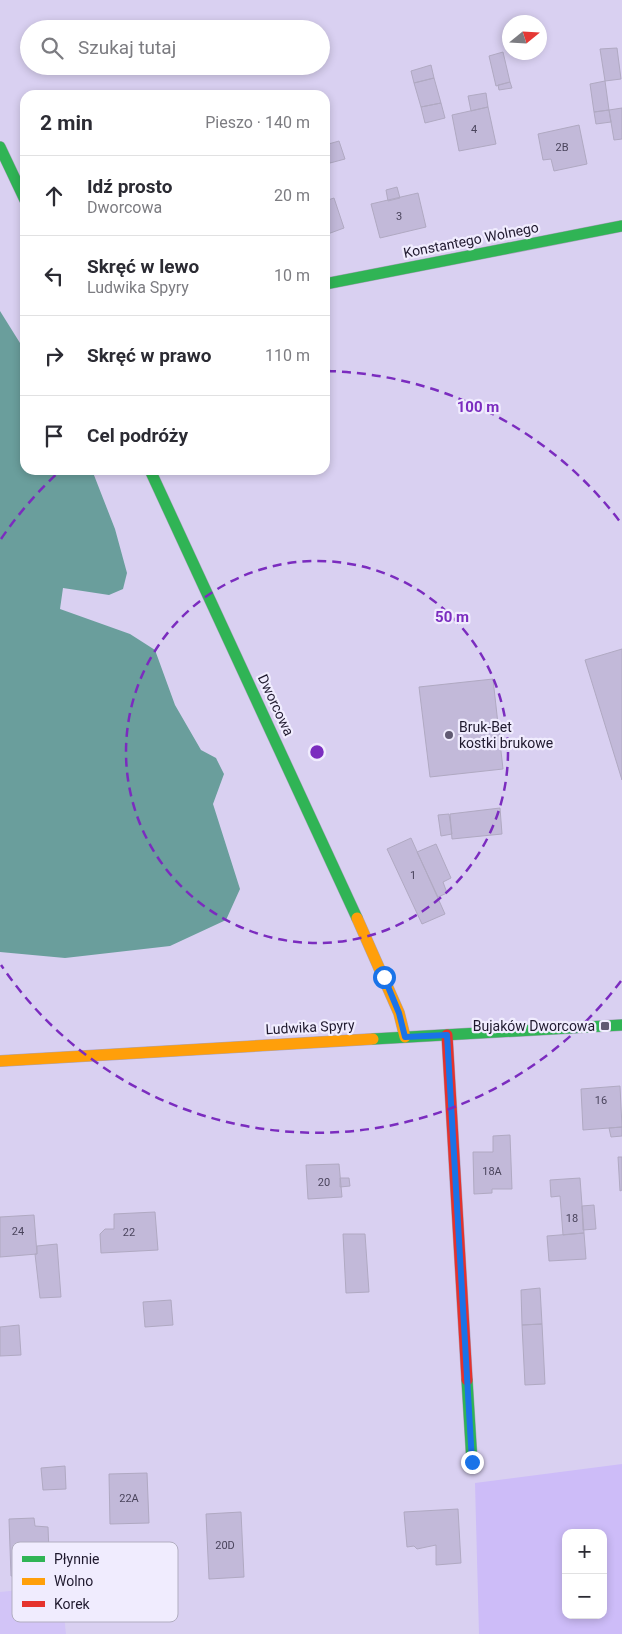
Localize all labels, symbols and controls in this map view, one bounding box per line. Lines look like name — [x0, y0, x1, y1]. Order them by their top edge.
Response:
north arrow — [502, 15, 547, 60]
search box — [20, 20, 330, 75]
icon: search — [38, 34, 66, 62]
text: Szukaj tutaj — [78, 36, 176, 59]
text: 2 min — [40, 111, 93, 135]
text: Pieszo · 140 m — [205, 113, 310, 132]
house number: 4 — [471, 123, 477, 136]
house number: 2B — [555, 141, 569, 154]
text: Idź prosto — [87, 175, 172, 198]
icon: ahead — [40, 182, 68, 210]
text: 20 m — [274, 186, 310, 205]
text: Dworcowa — [87, 198, 162, 217]
house number: 3 — [396, 210, 402, 223]
street label: Konstantego Wolnego — [402, 219, 540, 261]
text: Skręć w lewo — [87, 255, 199, 278]
icon: left — [40, 262, 68, 290]
text: 10 m — [274, 266, 310, 285]
text: Ludwika Spyry — [87, 278, 189, 297]
icon: right — [40, 342, 68, 370]
text: Skręć w prawo — [87, 344, 211, 367]
text: 110 m — [265, 346, 310, 365]
text: 100 m — [457, 398, 499, 416]
icon: arrive — [40, 422, 68, 450]
text: Cel podróży — [87, 424, 188, 447]
text: 50 m — [435, 608, 469, 626]
street label: Dworcowa — [255, 672, 297, 738]
place label: Bruk-Bet kostki brukowe — [459, 719, 553, 751]
marker: Bruk-Bet kostki brukowe — [443, 729, 455, 741]
centre of rings — [308, 743, 326, 761]
house number: 1 — [410, 869, 416, 882]
route start — [373, 966, 396, 989]
street label: Ludwika Spyry — [265, 1017, 355, 1037]
place label: Bujaków Dworcowa — [473, 1018, 595, 1034]
marker: Bujaków Dworcowa — [599, 1020, 611, 1032]
house number: 16 — [595, 1094, 607, 1107]
house number: 18A — [482, 1165, 503, 1178]
house number: 20 — [318, 1176, 330, 1189]
house number: 18 — [566, 1212, 578, 1225]
house number: 24 — [12, 1225, 24, 1238]
house number: 22 — [123, 1226, 135, 1239]
route end — [461, 1451, 484, 1474]
house number: 22A — [119, 1492, 140, 1505]
map controls — [562, 1529, 607, 1619]
button: + — [562, 1529, 607, 1574]
house number: 20D — [215, 1539, 235, 1552]
legend — [12, 1542, 178, 1622]
text: Płynnie — [54, 1551, 100, 1567]
text: Wolno — [54, 1573, 93, 1589]
button: − — [562, 1574, 607, 1619]
text: Korek — [54, 1596, 91, 1612]

